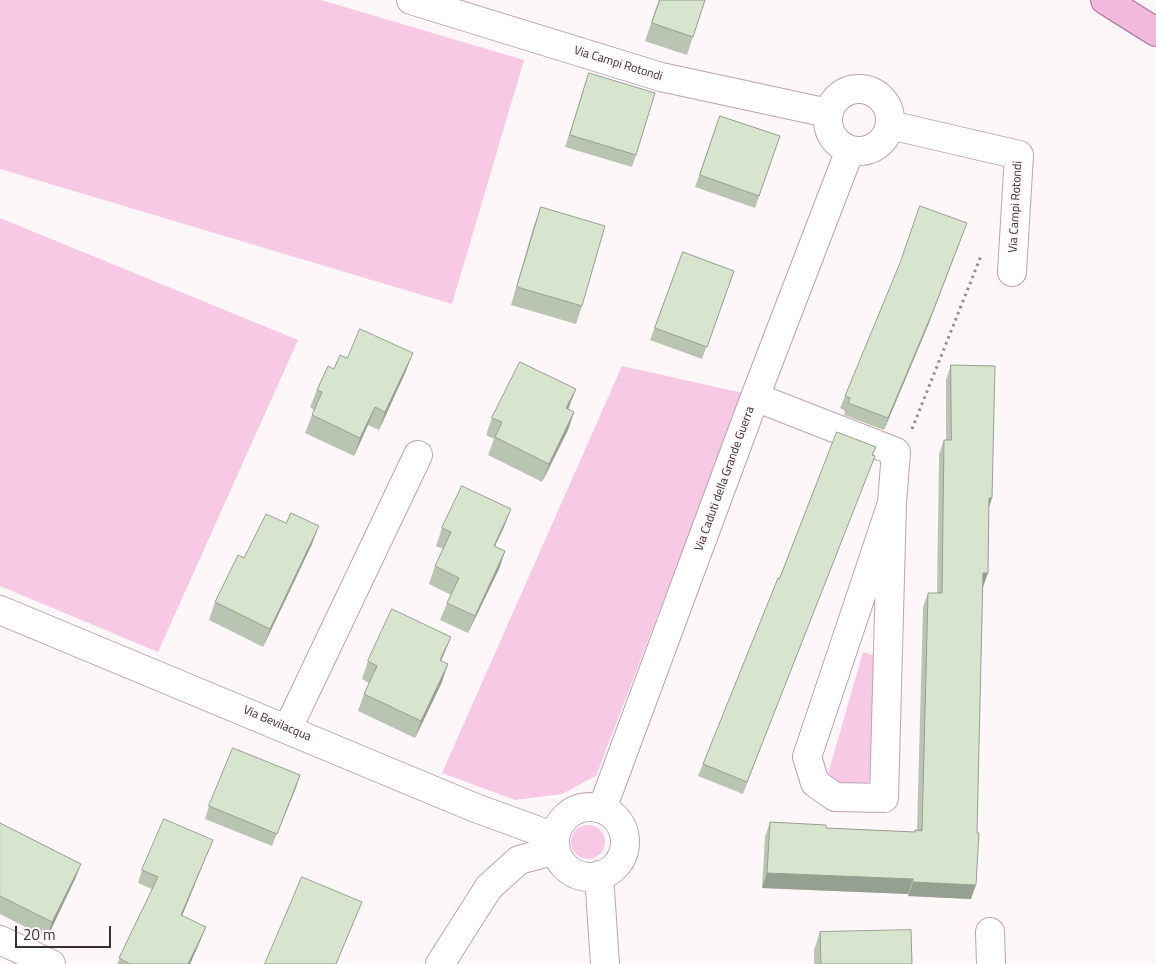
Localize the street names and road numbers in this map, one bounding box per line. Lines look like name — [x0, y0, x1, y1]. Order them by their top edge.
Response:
street label: Via Campi Rotondi — [572, 44, 664, 84]
street label: Via Campi Rotondi — [1006, 161, 1026, 253]
street label: Via Caduti della Grande Guerra — [692, 405, 758, 553]
street label: Via Bevilacqua — [241, 703, 313, 745]

